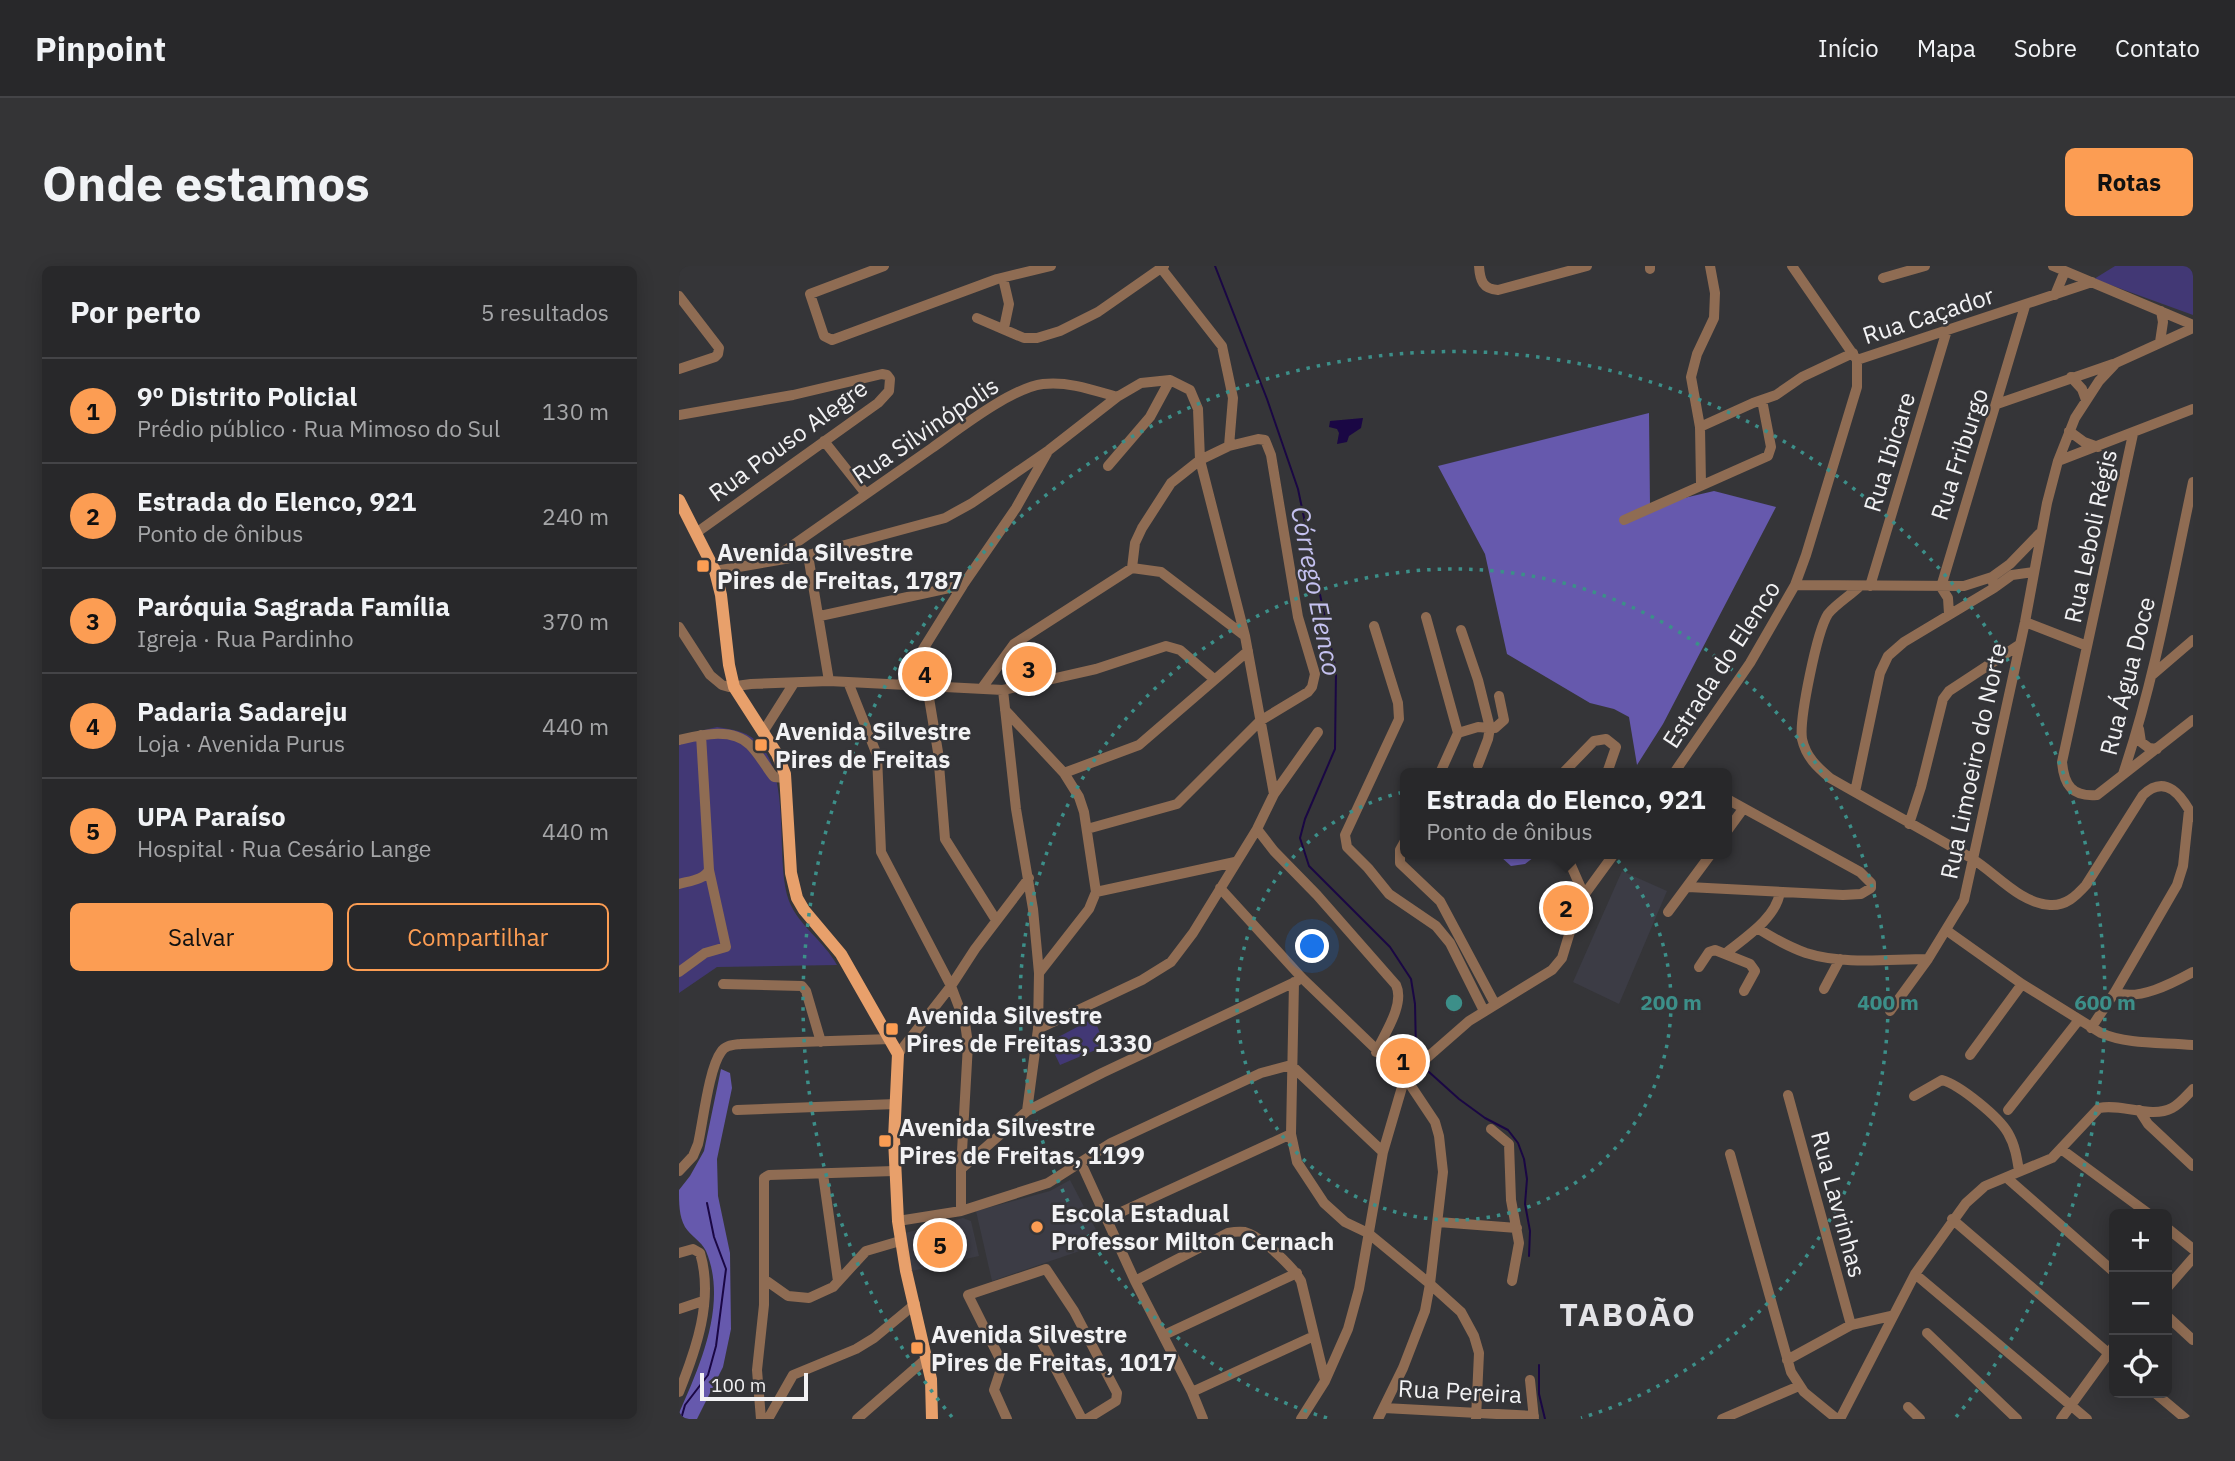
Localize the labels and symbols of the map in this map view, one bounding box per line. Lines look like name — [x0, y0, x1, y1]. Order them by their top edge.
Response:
street label: Rua Caçador — [1858, 279, 1998, 351]
street label: Rua Silvinópolis — [846, 369, 1004, 491]
street label: Rua Pouso Alegre — [702, 372, 874, 508]
street label: Rua Friburgo — [1923, 384, 1995, 524]
street label: Rua Ibicare — [1856, 388, 1922, 516]
street label: Rua Leboli Régis — [2056, 446, 2124, 626]
water label: Córrego Elenco — [1284, 503, 1350, 679]
place label: Avenida Silvestre Pires de Freitas, 1787 — [717, 536, 963, 596]
marker: Avenida Silvestre Pires de Freitas, 1787 — [695, 558, 711, 574]
street label: Estrada do Elenco — [1655, 574, 1787, 754]
street label: Rua Água Doce — [2092, 593, 2162, 759]
street label: Rua Limoeiro do Norte — [1932, 640, 2014, 882]
pin: 3 — [1006, 643, 1052, 695]
pin: 4 — [902, 648, 948, 700]
place label: Avenida Silvestre Pires de Freitas — [775, 715, 971, 775]
marker: Avenida Silvestre Pires de Freitas — [753, 737, 769, 753]
pin: 2 — [1543, 882, 1589, 934]
your location — [1295, 929, 1329, 963]
text: 200 m — [1640, 988, 1702, 1016]
text: 400 m — [1857, 988, 1919, 1016]
text: 600 m — [2074, 988, 2136, 1016]
centre of rings — [1442, 991, 1466, 1015]
place label: Avenida Silvestre Pires de Freitas, 1330 — [906, 999, 1152, 1059]
marker: Avenida Silvestre Pires de Freitas, 1330 — [884, 1021, 900, 1037]
pin: 1 — [1380, 1035, 1426, 1087]
place label: Avenida Silvestre Pires de Freitas, 1199 — [899, 1111, 1145, 1171]
street label: Rua Lavrinhas — [1804, 1127, 1874, 1281]
marker: Avenida Silvestre Pires de Freitas, 1199 — [877, 1133, 893, 1149]
place label: Escola Estadual Professor Milton Cernach — [1051, 1197, 1334, 1257]
pin: 5 — [917, 1219, 963, 1271]
marker: Escola Estadual Professor Milton Cernach — [1029, 1219, 1045, 1235]
district label: TABOÃO — [1559, 1293, 1697, 1335]
place label: Avenida Silvestre Pires de Freitas, 1017 — [931, 1318, 1177, 1378]
marker: Avenida Silvestre Pires de Freitas, 1017 — [909, 1340, 925, 1356]
scale bar — [700, 1370, 809, 1402]
street label: Rua Pereira — [1397, 1372, 1523, 1410]

